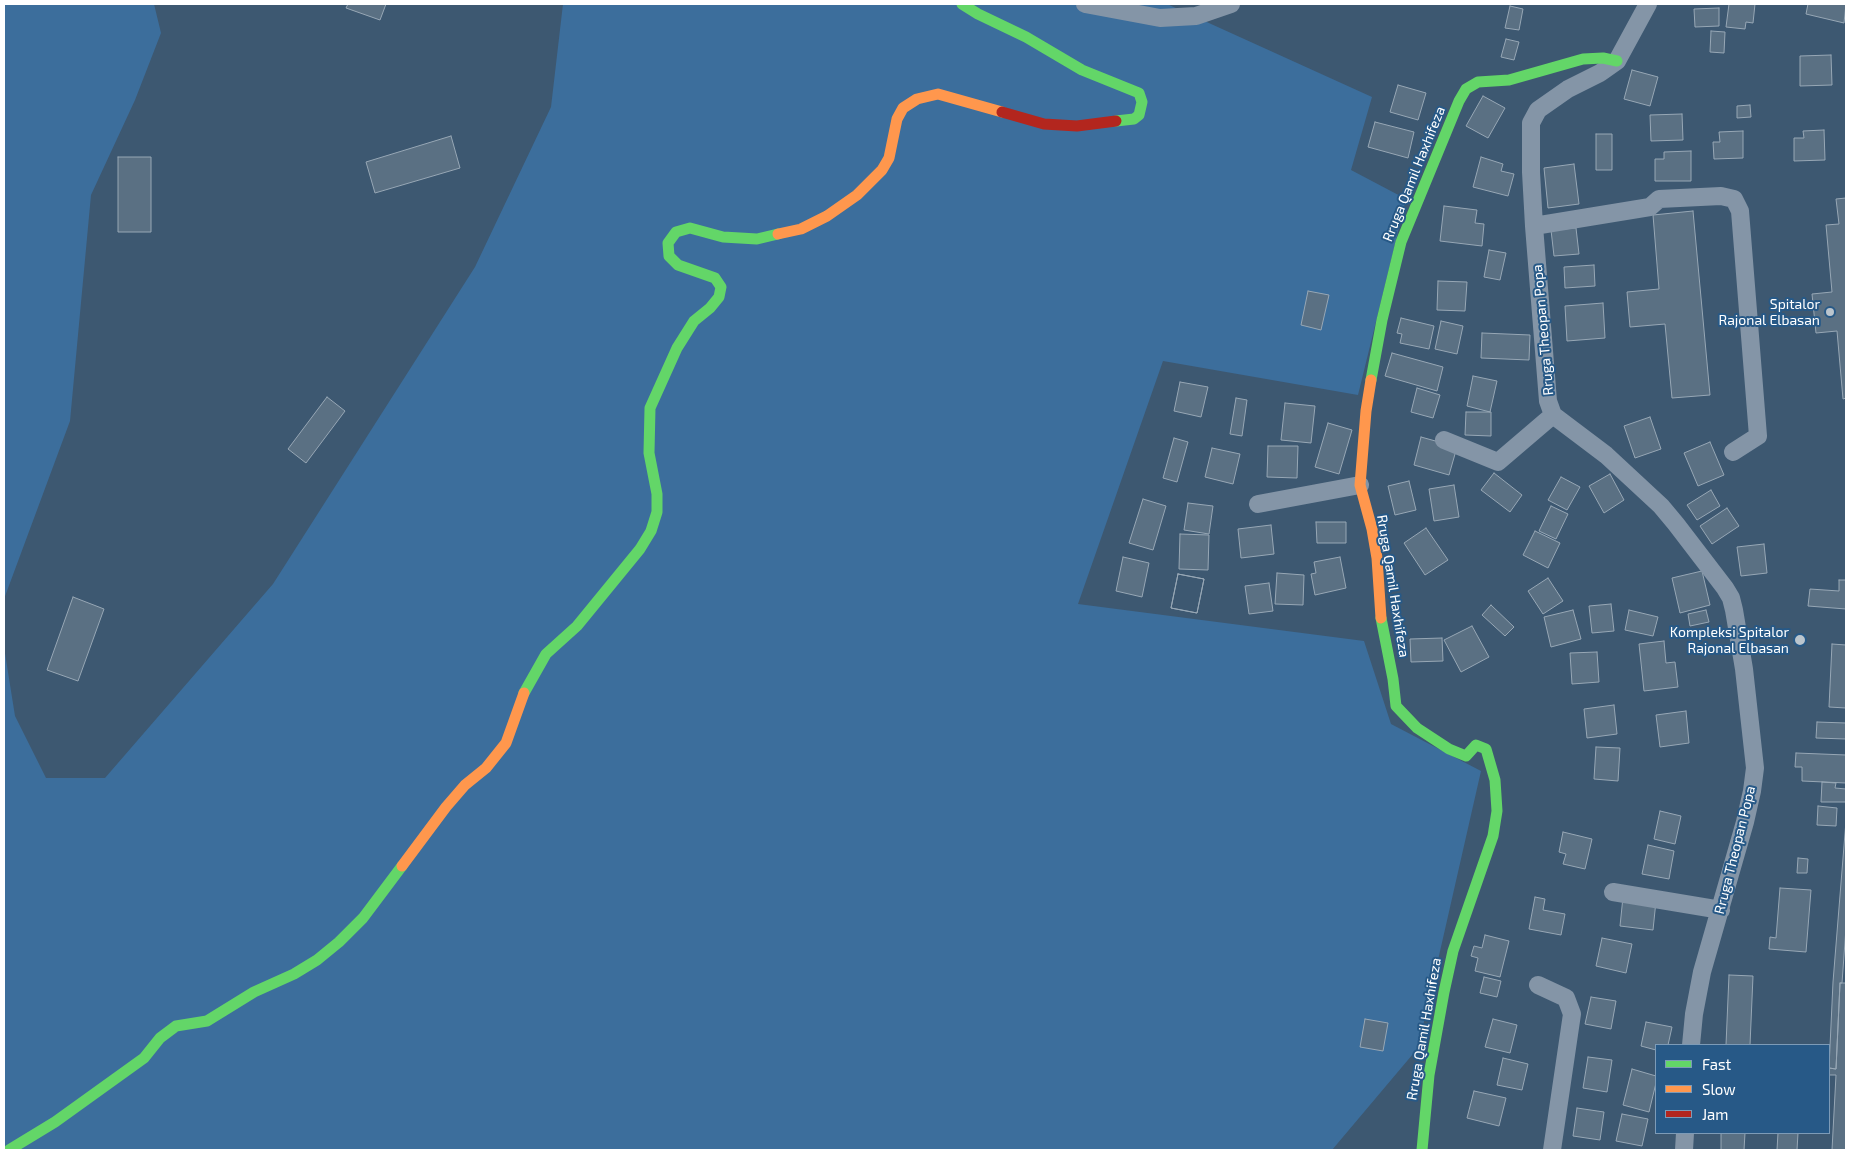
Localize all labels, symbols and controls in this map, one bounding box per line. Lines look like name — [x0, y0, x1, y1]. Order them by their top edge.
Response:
street label: Rruga Qamil Haxhifeza — [1379, 104, 1449, 244]
street label: Rruga Theopan Popa — [1529, 264, 1557, 396]
place label: Spitalor Rajonal Elbasan — [1719, 296, 1820, 328]
marker: Spitalor Rajonal Elbasan — [1824, 306, 1836, 318]
street label: Rruga Qamil Haxhifeza — [1373, 513, 1413, 659]
place label: Kompleksi Spitalor Rajonal Elbasan — [1670, 624, 1789, 656]
marker: Kompleksi Spitalor Rajonal Elbasan — [1793, 633, 1807, 647]
street label: Rruga Theopan Popa — [1711, 784, 1759, 916]
street label: Rruga Qamil Haxhifeza — [1403, 956, 1445, 1102]
legend — [1655, 1044, 1830, 1134]
text: Fast — [1702, 1055, 1731, 1073]
text: Slow — [1702, 1080, 1736, 1098]
text: Jam — [1702, 1105, 1728, 1123]

